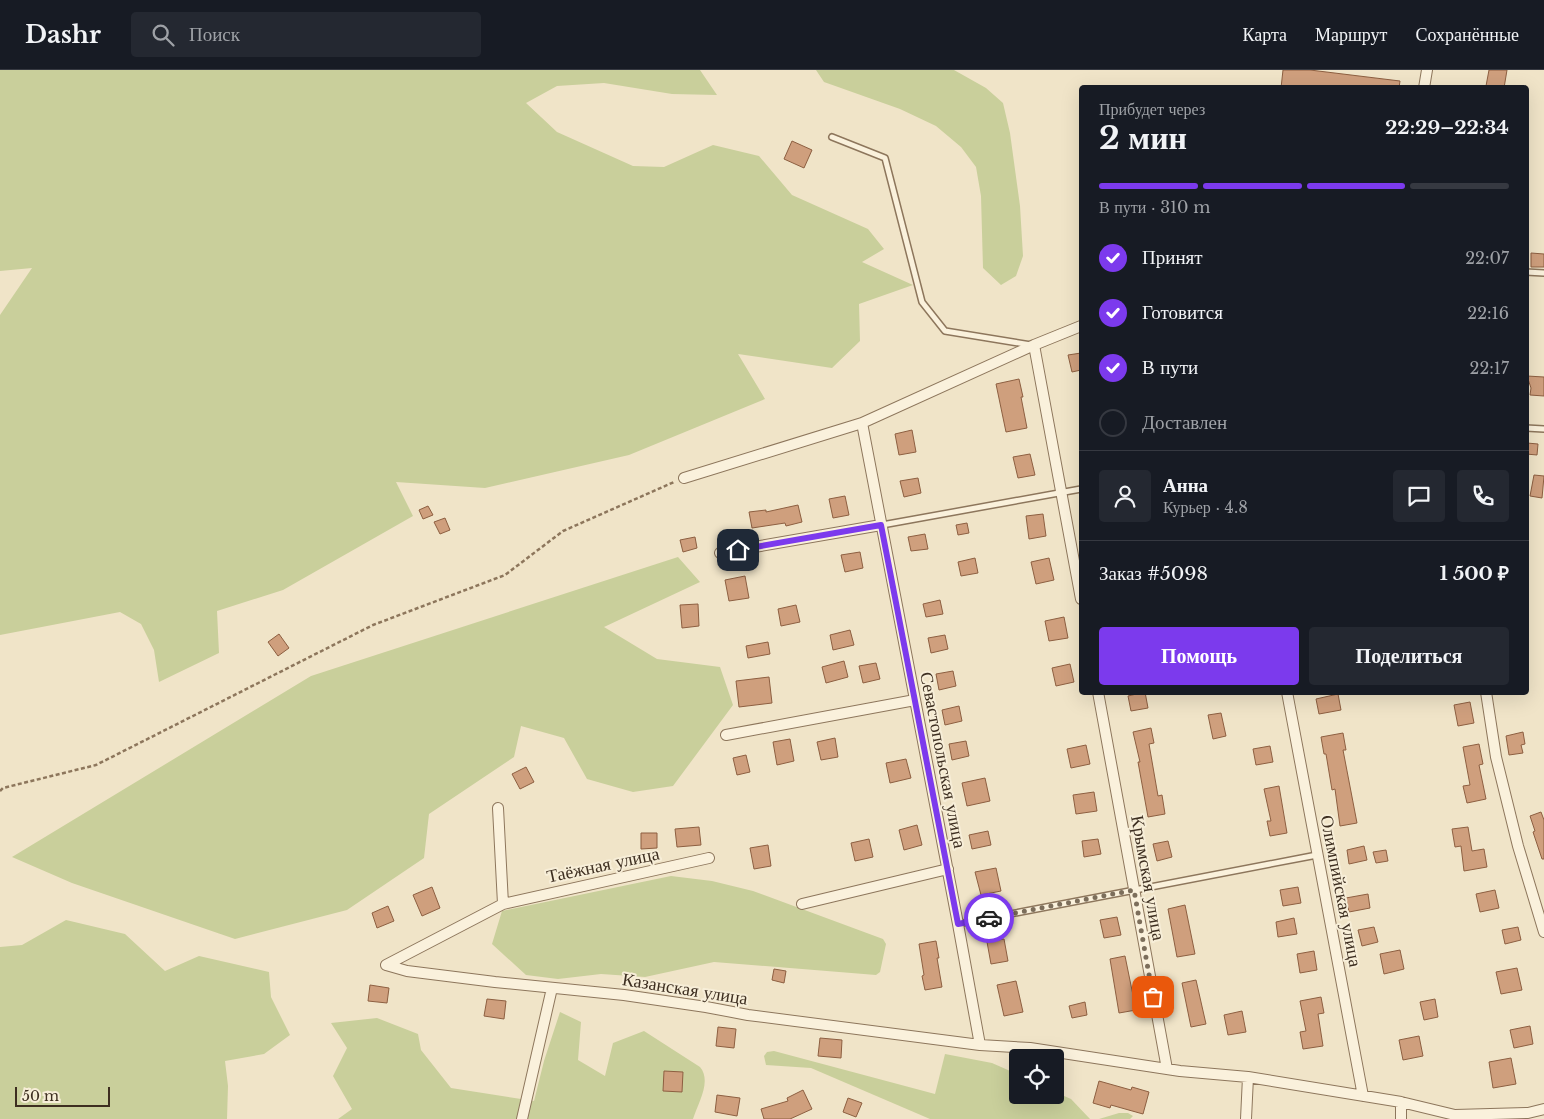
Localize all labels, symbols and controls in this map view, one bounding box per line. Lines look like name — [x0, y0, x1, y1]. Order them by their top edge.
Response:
search box — [131, 12, 481, 57]
text: Dashr — [25, 20, 101, 49]
icon: search — [149, 21, 177, 49]
text: Поиск — [189, 23, 240, 46]
text: Карта — [1242, 24, 1287, 46]
text: Маршрут — [1315, 24, 1387, 46]
text: Сохранённые — [1415, 24, 1519, 46]
text: Прибудет через — [1099, 99, 1205, 119]
text: 22:29–22:34 — [1385, 116, 1509, 139]
text: 2 мин — [1099, 118, 1187, 158]
text: В пути · 310 m — [1099, 197, 1210, 217]
icon: check — [1099, 244, 1127, 272]
text: Принят — [1142, 246, 1203, 269]
text: 22:07 — [1465, 248, 1509, 268]
icon: check — [1099, 299, 1127, 327]
text: Готовится — [1142, 301, 1223, 324]
text: 22:16 — [1467, 303, 1509, 323]
icon: check — [1099, 354, 1127, 382]
text: В пути — [1142, 356, 1198, 379]
text: 22:17 — [1470, 358, 1509, 378]
text: Доставлен — [1142, 411, 1227, 434]
button: person — [1099, 470, 1151, 522]
button: chat — [1393, 470, 1445, 522]
button: phone — [1457, 470, 1509, 522]
text: Анна — [1163, 474, 1208, 497]
text: Курьер · 4.8 — [1163, 497, 1248, 517]
pin — [717, 529, 759, 571]
icon: home — [724, 536, 752, 564]
text: Заказ #5098 — [1099, 562, 1208, 585]
text: 1 500 ₽ — [1440, 562, 1509, 585]
button: Помощь — [1099, 627, 1299, 685]
button: Поделиться — [1309, 627, 1509, 685]
street label: Севастопольская улица — [915, 670, 971, 850]
street label: Олимпийская улица — [1315, 813, 1367, 969]
street label: Крымская улица — [1126, 814, 1170, 942]
street label: Таёжная улица — [545, 842, 661, 888]
courier — [964, 893, 1014, 943]
icon: car — [975, 904, 1003, 932]
street label: Казанская улица — [621, 968, 749, 1010]
pin — [1132, 976, 1174, 1018]
icon: bag — [1139, 983, 1167, 1011]
map controls — [1009, 1049, 1064, 1104]
button: locate — [1009, 1049, 1064, 1104]
scale bar — [15, 1084, 110, 1107]
text: 50 m — [22, 1087, 59, 1105]

